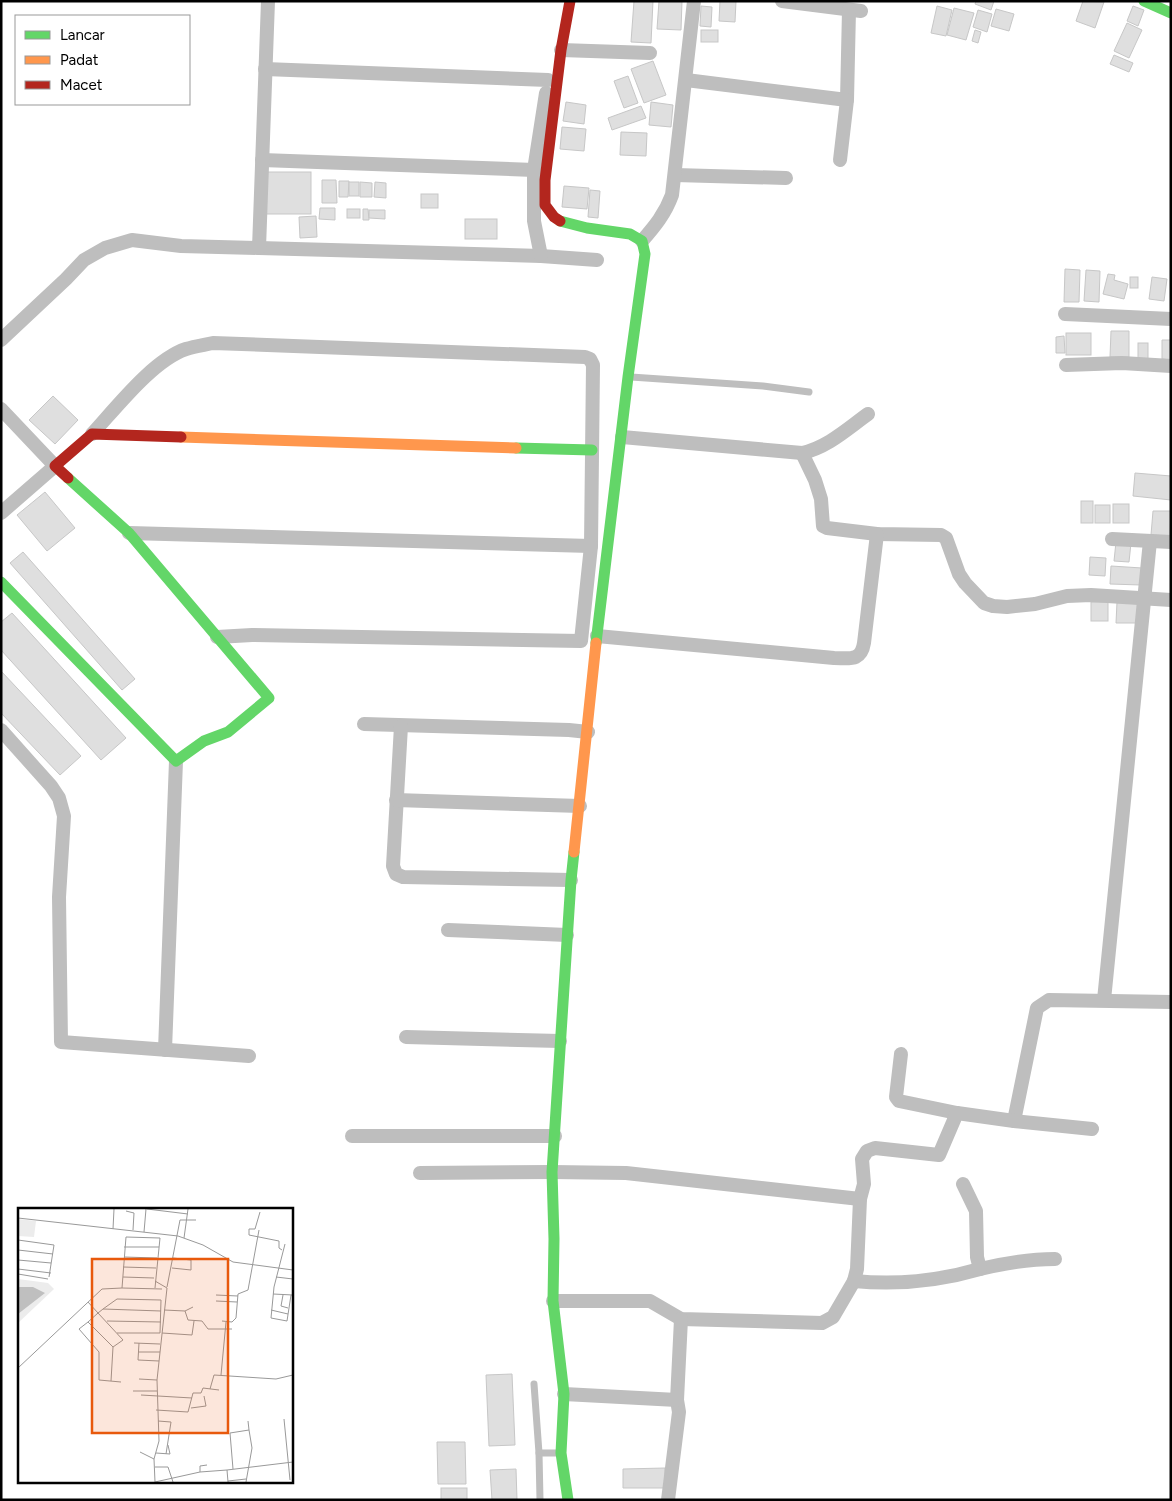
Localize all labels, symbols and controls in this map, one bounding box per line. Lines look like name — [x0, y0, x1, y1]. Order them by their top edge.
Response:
legend — [15, 15, 190, 105]
text: Lancar — [60, 26, 105, 44]
text: Padat — [60, 51, 99, 69]
text: Macet — [60, 76, 103, 94]
inset map — [18, 1208, 292, 1484]

